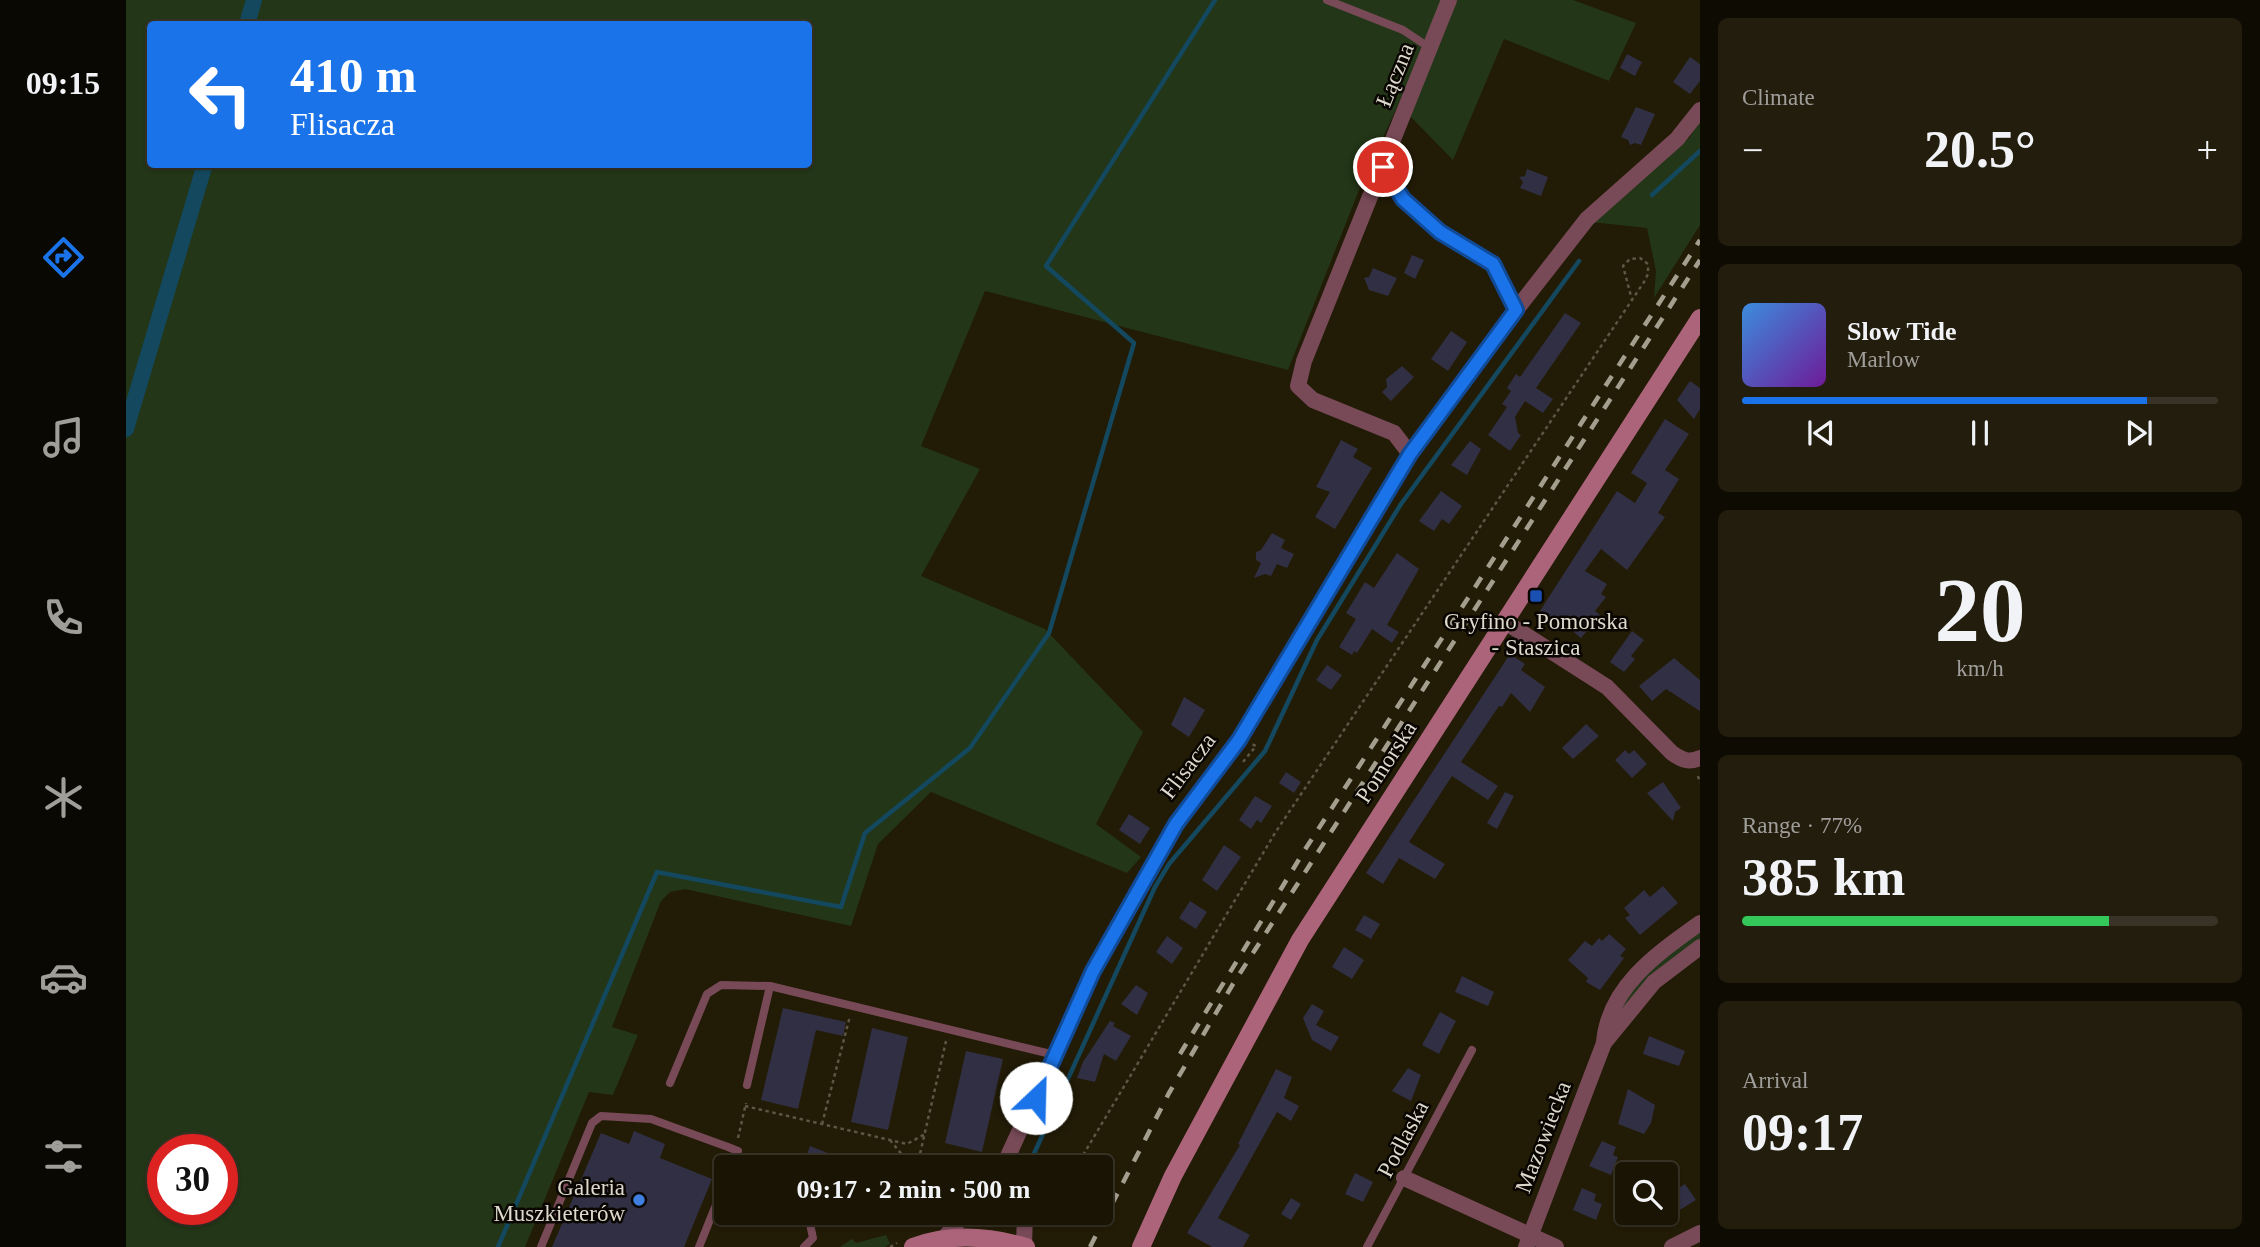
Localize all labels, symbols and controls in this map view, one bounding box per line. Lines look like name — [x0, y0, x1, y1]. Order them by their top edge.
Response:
street label: Łączna — [1371, 40, 1419, 110]
text: 410 m — [290, 48, 417, 103]
icon: left — [175, 49, 266, 140]
text: 09:15 — [26, 65, 100, 101]
text: Climate — [1742, 85, 1815, 110]
text: Flisacza — [290, 106, 395, 142]
text: 20.5° — [1924, 121, 2036, 178]
text: − — [1742, 129, 1763, 171]
text: + — [2197, 129, 2218, 171]
pin — [1353, 137, 1413, 197]
icon: arrive — [1364, 148, 1402, 186]
icon: directions — [39, 233, 88, 282]
text: Slow Tide — [1847, 317, 1957, 346]
text: Marlow — [1847, 347, 1920, 372]
icon: music — [39, 413, 88, 462]
icon: previous — [1802, 414, 1840, 452]
icon: pause — [1961, 414, 1999, 452]
icon: next — [2120, 414, 2158, 452]
text: 20 — [1935, 560, 2026, 661]
marker: Gryfino - Pomorska - Staszica — [1528, 588, 1544, 604]
icon: phone — [39, 593, 88, 642]
place label: Gryfino - Pomorska - Staszica — [1444, 609, 1628, 660]
text: km/h — [1956, 656, 2004, 681]
street label: Pomorska — [1350, 717, 1422, 807]
street label: Flisacza — [1155, 728, 1221, 804]
icon: climate — [39, 773, 88, 822]
text: Range · 77% — [1742, 813, 1862, 838]
text: 385 km — [1742, 849, 1905, 906]
icon: car — [39, 953, 88, 1002]
position arrow — [999, 1061, 1073, 1135]
text: Arrival — [1742, 1068, 1808, 1093]
street label: Mazowiecka — [1510, 1078, 1576, 1196]
street label: Podlaska — [1372, 1096, 1434, 1182]
text: 09:17 — [1742, 1104, 1863, 1161]
icon: filters — [39, 1132, 88, 1181]
speed limit sign: 30 — [147, 1134, 238, 1225]
map controls — [1615, 1162, 1678, 1225]
button: search — [1615, 1162, 1678, 1225]
place label: Galeria Muszkieterów — [493, 1175, 625, 1226]
text: 09:17 · 2 min · 500 m — [797, 1175, 1031, 1204]
marker: Galeria Muszkieterów — [631, 1192, 647, 1208]

